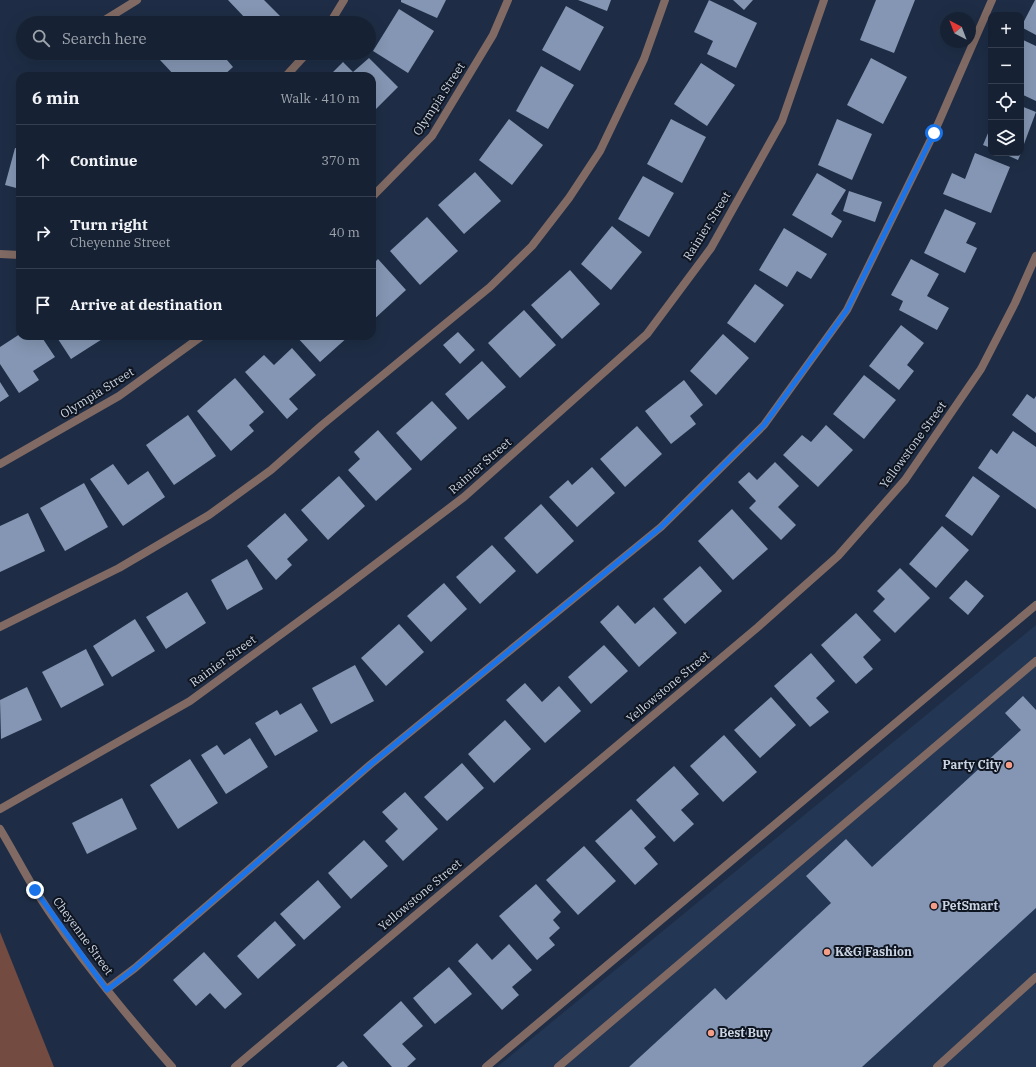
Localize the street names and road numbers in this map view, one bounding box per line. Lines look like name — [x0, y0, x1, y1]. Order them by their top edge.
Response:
street label: Olympia Street — [409, 59, 468, 138]
street label: Rainier Street — [680, 189, 734, 263]
street label: Olympia Street — [57, 364, 136, 421]
street label: Yellowstone Street — [876, 398, 949, 491]
street label: Rainier Street — [445, 434, 514, 497]
street label: Rainier Street — [187, 632, 259, 690]
street label: Yellowstone Street — [623, 648, 712, 726]
street label: Yellowstone Street — [375, 856, 464, 934]
street label: Cheyenne Street — [50, 894, 117, 978]

